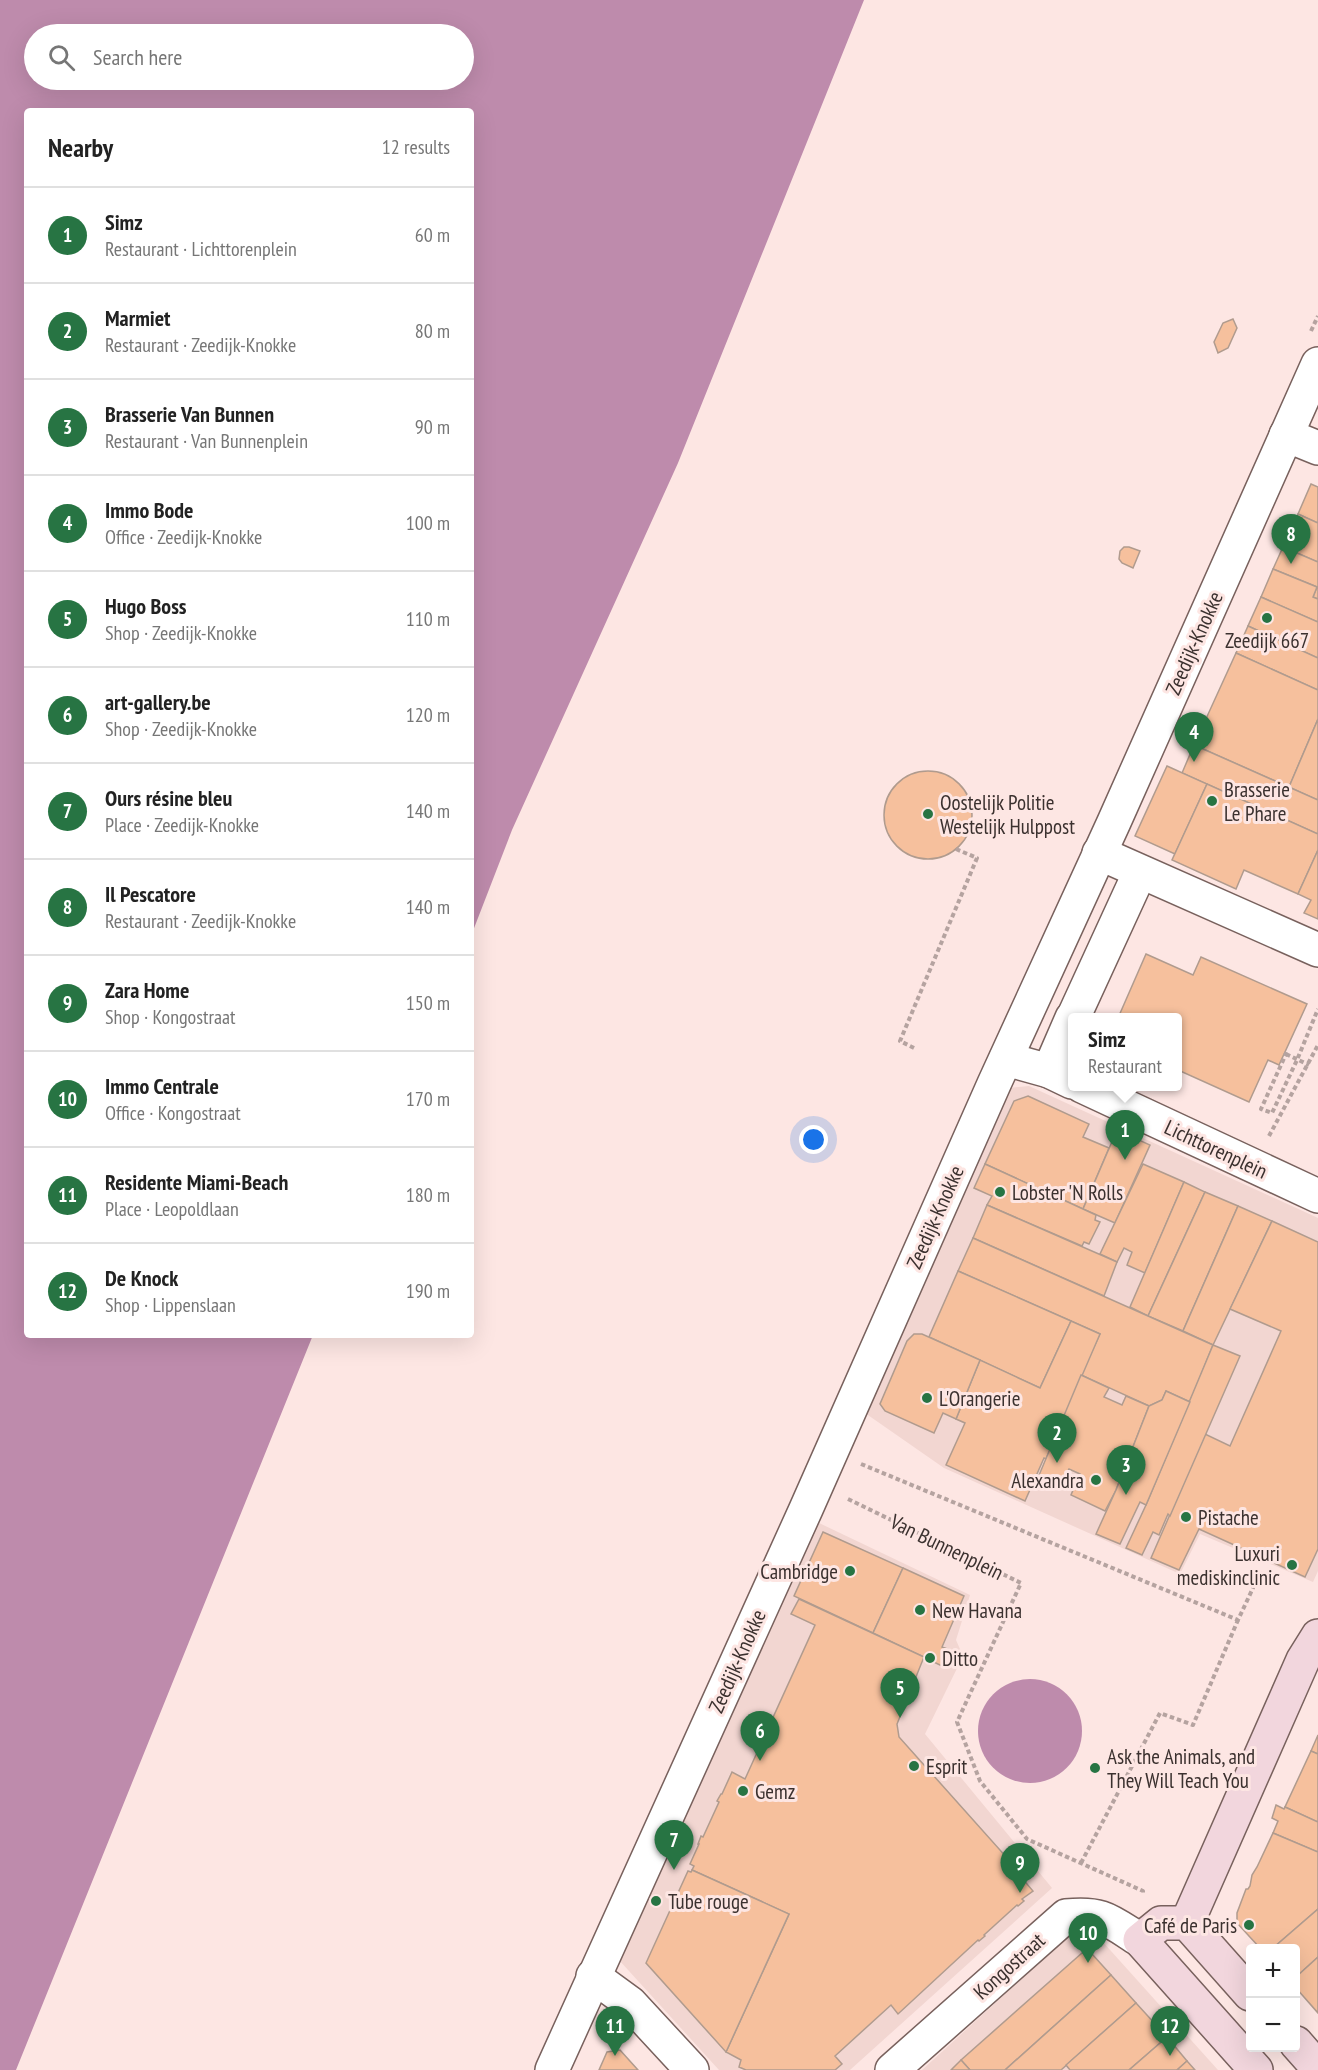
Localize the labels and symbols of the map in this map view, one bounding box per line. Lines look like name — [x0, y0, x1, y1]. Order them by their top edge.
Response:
pin: 8 — [1272, 514, 1310, 564]
street label: Zeedijk-Knokke — [1159, 587, 1229, 699]
marker: Zeedijk 667 — [1260, 611, 1274, 625]
place label: Zeedijk 667 — [1225, 627, 1309, 654]
pin: 4 — [1174, 712, 1214, 762]
place label: Brasserie Le Phare — [1224, 776, 1290, 827]
place label: Oostelijk Politie Westelijk Hulppost — [940, 789, 1075, 840]
marker: Brasserie Le Phare — [1205, 794, 1219, 808]
marker: Oostelijk Politie Westelijk Hulppost — [921, 807, 935, 821]
pin: 1 — [1106, 1110, 1144, 1160]
street label: Lichttorenplein — [1160, 1113, 1272, 1185]
your location — [799, 1125, 828, 1154]
street label: Zeedijk-Knokke — [900, 1161, 970, 1273]
place label: Lobster 'N Rolls — [1012, 1179, 1123, 1206]
marker: Lobster 'N Rolls — [993, 1185, 1007, 1199]
place label: L'Orangerie — [939, 1385, 1020, 1412]
marker: L'Orangerie — [920, 1391, 934, 1405]
pin: 2 — [1038, 1414, 1076, 1463]
pin: 3 — [1106, 1446, 1146, 1495]
place label: Alexandra — [1011, 1467, 1084, 1494]
marker: Alexandra — [1089, 1473, 1103, 1487]
place label: Pistache — [1198, 1504, 1259, 1531]
street label: Van Bunnenplein — [885, 1508, 1008, 1586]
marker: Pistache — [1179, 1510, 1193, 1524]
place label: Luxuri mediskinclinic — [1177, 1540, 1281, 1591]
place label: Cambridge — [760, 1558, 838, 1585]
marker: Luxuri mediskinclinic — [1285, 1558, 1299, 1572]
marker: Cambridge — [843, 1564, 857, 1578]
place label: New Havana — [932, 1597, 1022, 1624]
marker: New Havana — [913, 1603, 927, 1617]
street label: Zeedijk-Knokke — [702, 1605, 772, 1717]
place label: Ditto — [942, 1645, 978, 1672]
marker: Ditto — [923, 1651, 937, 1665]
pin: 5 — [880, 1668, 920, 1718]
pin: 6 — [740, 1712, 780, 1761]
place label: Ask the Animals, and They Will Teach You — [1107, 1743, 1255, 1794]
place label: Esprit — [926, 1753, 968, 1780]
marker: Esprit — [907, 1759, 921, 1773]
marker: Ask the Animals, and They Will Teach You — [1088, 1761, 1102, 1775]
place label: Gemz — [755, 1778, 795, 1805]
marker: Gemz — [736, 1784, 750, 1798]
pin: 7 — [654, 1820, 694, 1870]
pin: 9 — [1000, 1844, 1040, 1893]
place label: Tube rouge — [668, 1888, 749, 1915]
marker: Tube rouge — [649, 1894, 663, 1908]
place label: Café de Paris — [1144, 1912, 1237, 1939]
pin: 10 — [1068, 1914, 1108, 1963]
marker: Café de Paris — [1242, 1918, 1256, 1932]
street label: Kongostraat — [968, 1927, 1051, 2005]
pin: 11 — [596, 2006, 634, 2056]
pin: 12 — [1150, 2006, 1190, 2056]

